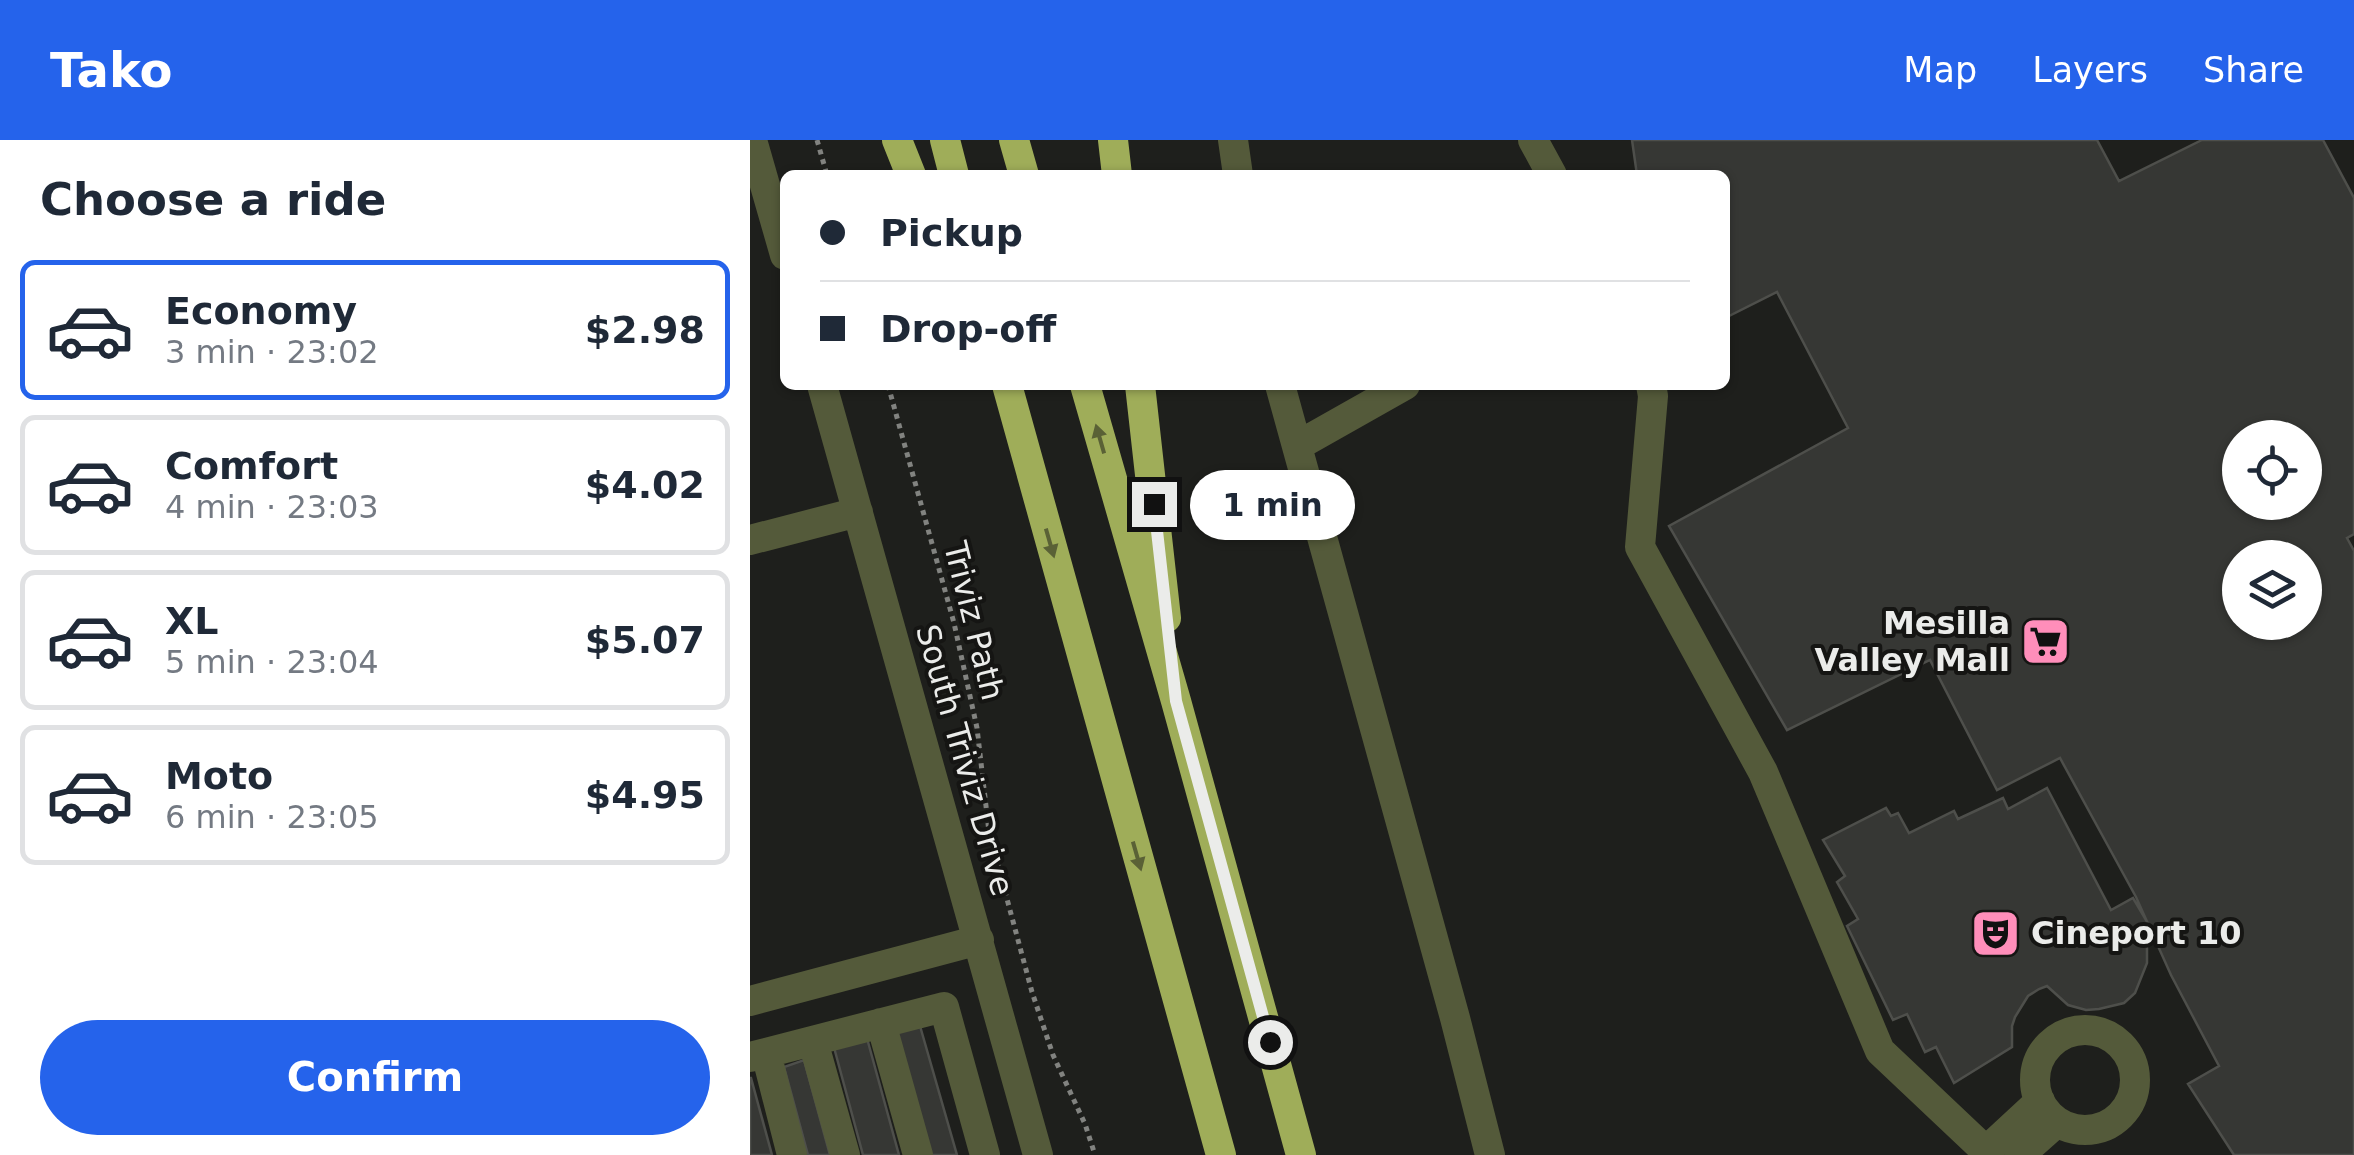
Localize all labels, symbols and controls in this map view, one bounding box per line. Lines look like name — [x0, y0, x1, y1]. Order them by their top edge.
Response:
text: Tako — [50, 42, 173, 98]
text: Map — [1903, 50, 1977, 90]
text: Layers — [2032, 50, 2148, 90]
text: Share — [2203, 50, 2304, 90]
text: Choose a ride — [40, 173, 386, 226]
text: Pickup — [880, 211, 1023, 255]
icon: car — [45, 285, 135, 375]
text: Economy — [165, 289, 357, 333]
text: Drop-off — [880, 307, 1056, 351]
text: $2.98 — [585, 308, 705, 352]
text: 3 min · 23:02 — [165, 333, 379, 371]
map controls — [2222, 420, 2322, 640]
button: locate — [2222, 420, 2322, 520]
one-way arrow — [1092, 423, 1107, 454]
icon: car — [45, 440, 135, 530]
text: Comfort — [165, 444, 338, 488]
text: $4.02 — [585, 463, 705, 507]
callout: 1 min — [1189, 469, 1354, 539]
route end — [1132, 482, 1177, 527]
text: 1 min — [1222, 486, 1323, 524]
text: 4 min · 23:03 — [165, 488, 379, 526]
one-way arrow — [1042, 527, 1058, 558]
street label: Triviz Path — [936, 537, 1012, 704]
button: layers — [2222, 540, 2322, 640]
icon: car — [45, 595, 135, 685]
text: XL — [165, 599, 219, 643]
place label: Mesilla Valley Mall — [1814, 604, 2010, 679]
supermarket icon: Mesilla Valley Mall — [2019, 615, 2071, 667]
text: $5.07 — [585, 618, 705, 662]
street label: South Triviz Drive — [908, 620, 1022, 900]
text: 5 min · 23:04 — [165, 643, 379, 681]
icon: car — [45, 750, 135, 840]
text: Moto — [165, 754, 273, 798]
text: $4.95 — [585, 773, 705, 817]
text: 6 min · 23:05 — [165, 798, 379, 836]
one-way arrow — [1130, 841, 1145, 871]
theatre icon: Cineport 10 — [1970, 907, 2022, 959]
place label: Cineport 10 — [2031, 914, 2242, 952]
button: Confirm — [40, 1020, 710, 1135]
route start — [1248, 1020, 1293, 1065]

